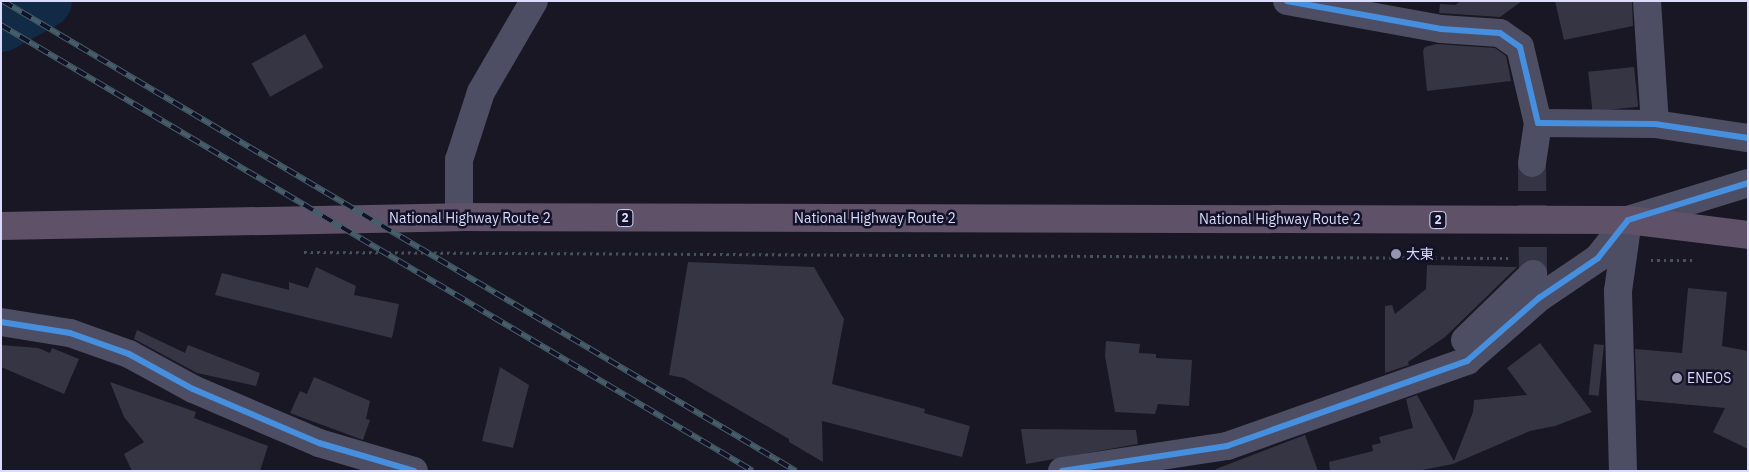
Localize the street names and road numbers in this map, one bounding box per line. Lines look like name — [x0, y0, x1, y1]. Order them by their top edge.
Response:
road number: 2 — [616, 208, 634, 228]
street label: National Highway Route 2 — [389, 210, 551, 226]
street label: National Highway Route 2 — [794, 210, 956, 226]
road number: 2 — [1429, 210, 1447, 230]
street label: National Highway Route 2 — [1199, 211, 1361, 227]

